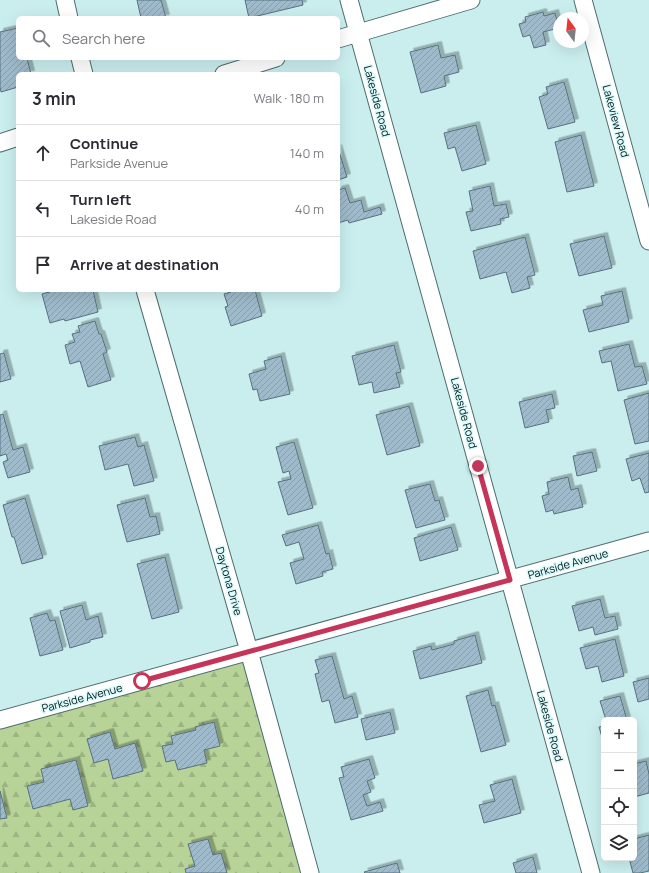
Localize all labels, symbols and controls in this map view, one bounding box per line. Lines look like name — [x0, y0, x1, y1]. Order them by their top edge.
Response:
north arrow — [553, 12, 589, 48]
search box — [16, 16, 340, 60]
icon: search — [30, 27, 52, 49]
text: Search here — [62, 28, 145, 49]
street label: Lakeside Road — [361, 64, 394, 138]
street label: Lakeview Road — [600, 83, 633, 159]
text: 3 min — [32, 87, 76, 110]
text: Walk · 180 m — [253, 89, 324, 107]
text: Continue — [70, 133, 138, 154]
icon: ahead — [32, 142, 54, 164]
text: 140 m — [290, 144, 324, 162]
text: Parkside Avenue — [70, 154, 168, 172]
text: Turn left — [70, 189, 132, 210]
icon: left — [32, 198, 54, 220]
text: 40 m — [295, 200, 324, 218]
text: Lakeside Road — [70, 210, 156, 228]
icon: arrive — [32, 254, 54, 276]
text: Arrive at destination — [70, 254, 219, 275]
street label: Lakeside Road — [448, 376, 481, 450]
route end — [469, 457, 487, 475]
street label: Daytona Drive — [213, 545, 247, 617]
street label: Parkside Avenue — [526, 545, 610, 582]
route start — [133, 672, 151, 690]
street label: Parkside Avenue — [40, 679, 124, 715]
street label: Lakeside Road — [534, 689, 567, 763]
map controls — [601, 717, 637, 861]
button: + — [601, 717, 637, 753]
button: − — [601, 753, 637, 789]
button: locate — [601, 789, 637, 825]
button: layers — [601, 825, 637, 861]

